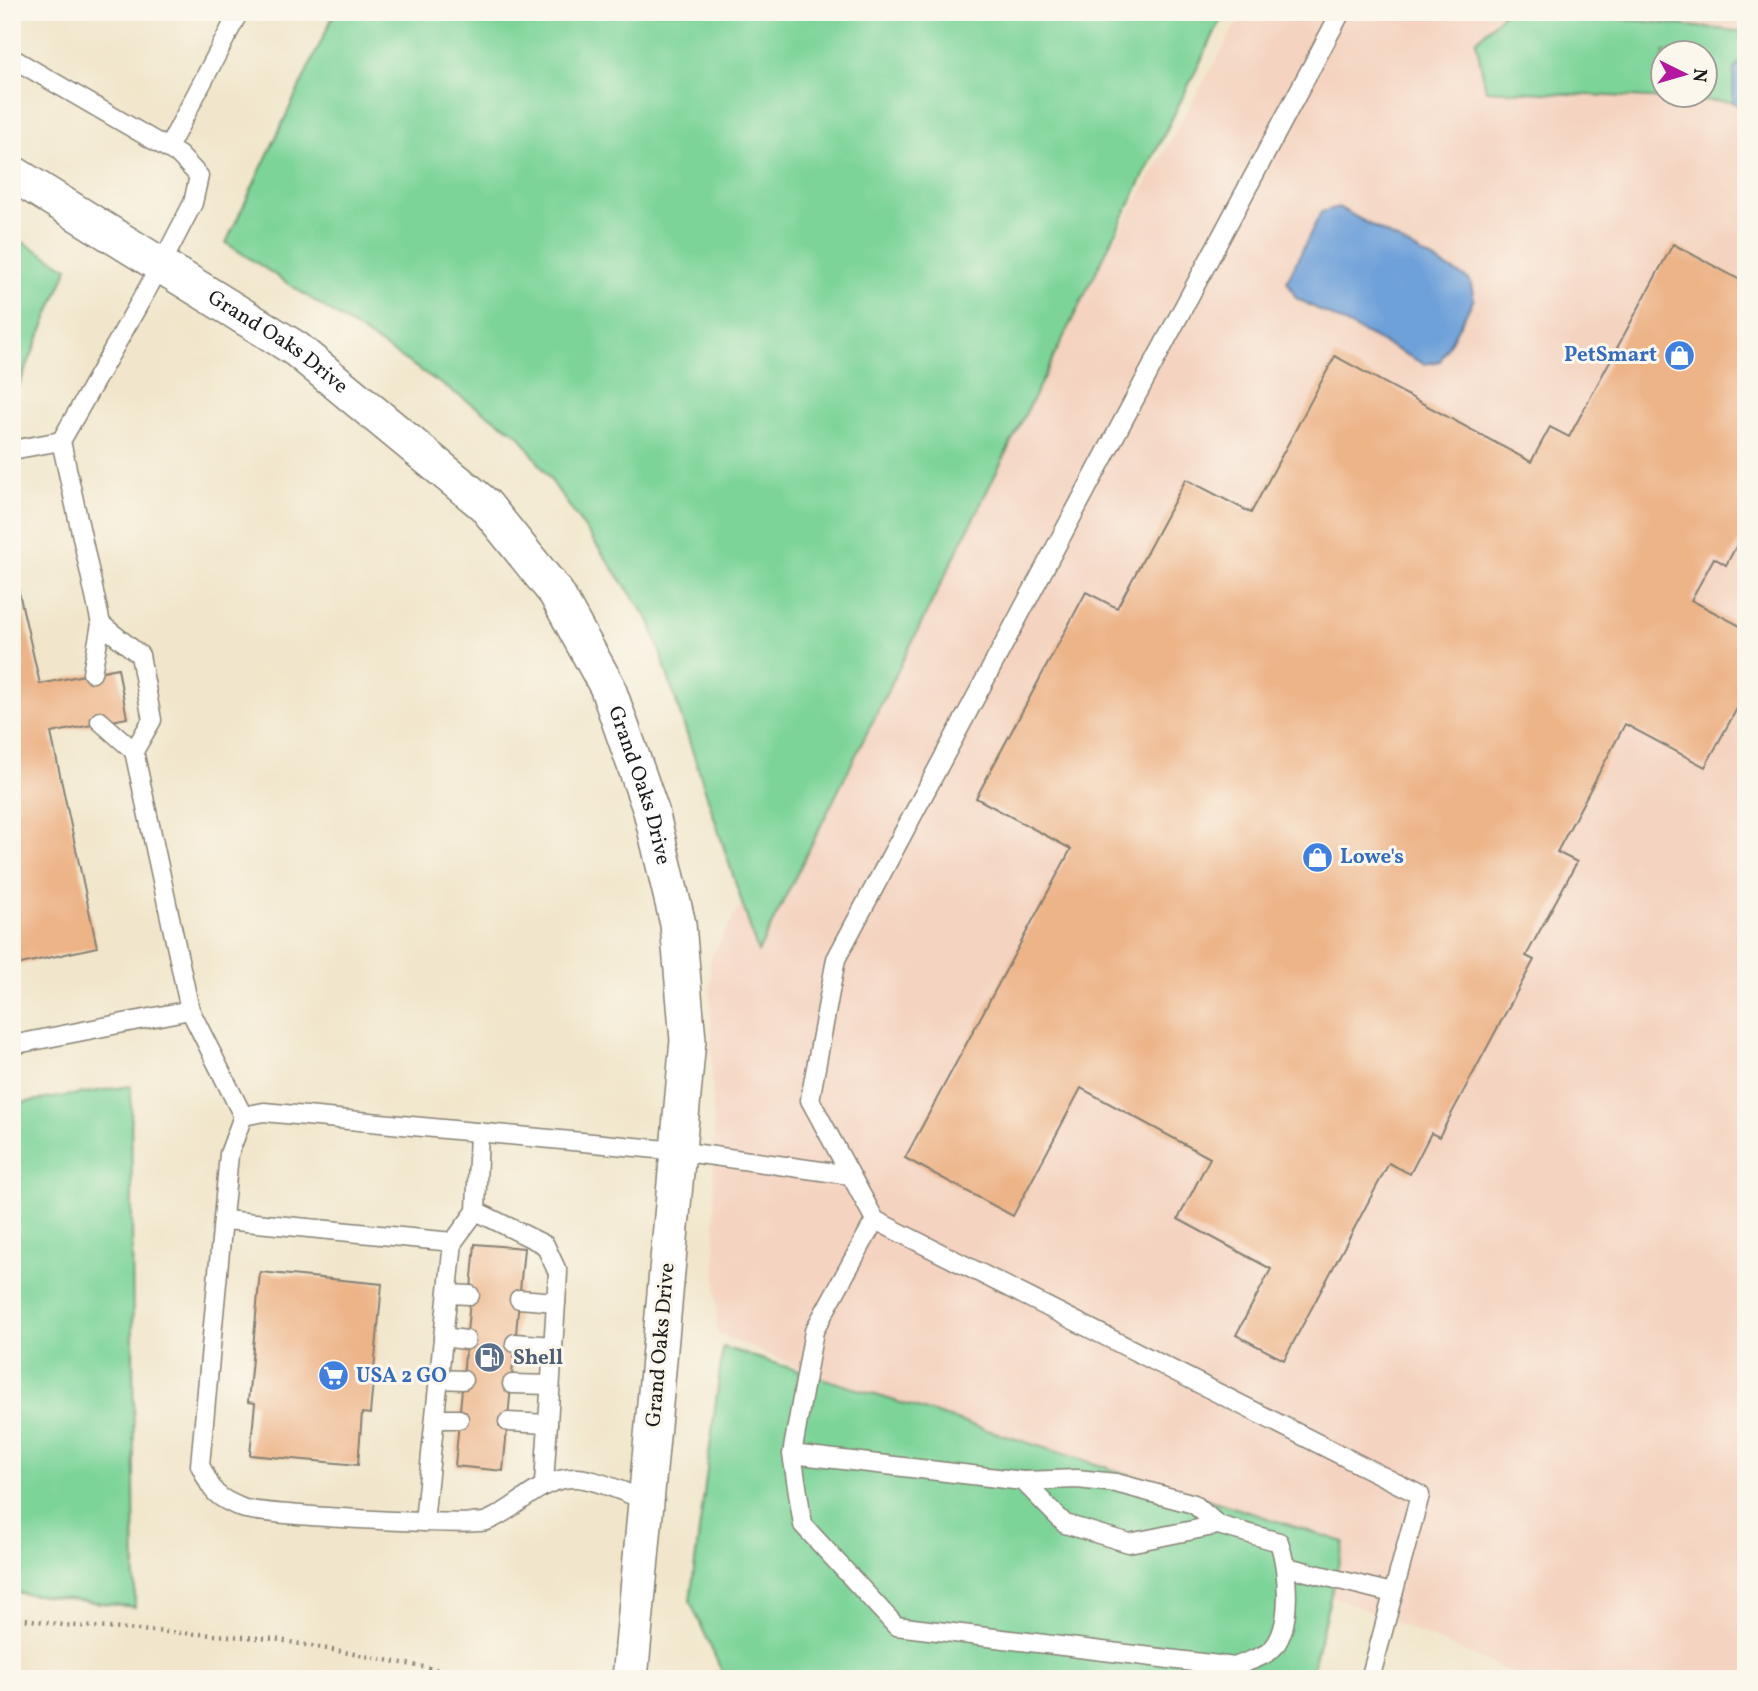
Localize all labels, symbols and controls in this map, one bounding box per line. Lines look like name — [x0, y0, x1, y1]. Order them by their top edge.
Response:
north arrow — [1650, 38, 1720, 108]
text: N — [1685, 67, 1712, 84]
street label: Grand Oaks Drive — [202, 283, 354, 401]
shop icon: PetSmart — [1663, 338, 1697, 372]
place label: PetSmart — [1564, 341, 1657, 370]
street label: Grand Oaks Drive — [601, 702, 678, 868]
shop icon: Lowe's — [1300, 840, 1334, 874]
place label: Lowe's — [1340, 843, 1404, 872]
street label: Grand Oaks Drive — [639, 1262, 683, 1428]
fuel station icon: Shell — [473, 1341, 507, 1375]
place label: Shell — [513, 1344, 563, 1373]
supermarket icon: USA 2 GO — [316, 1359, 350, 1393]
place label: USA 2 GO — [356, 1362, 447, 1391]

